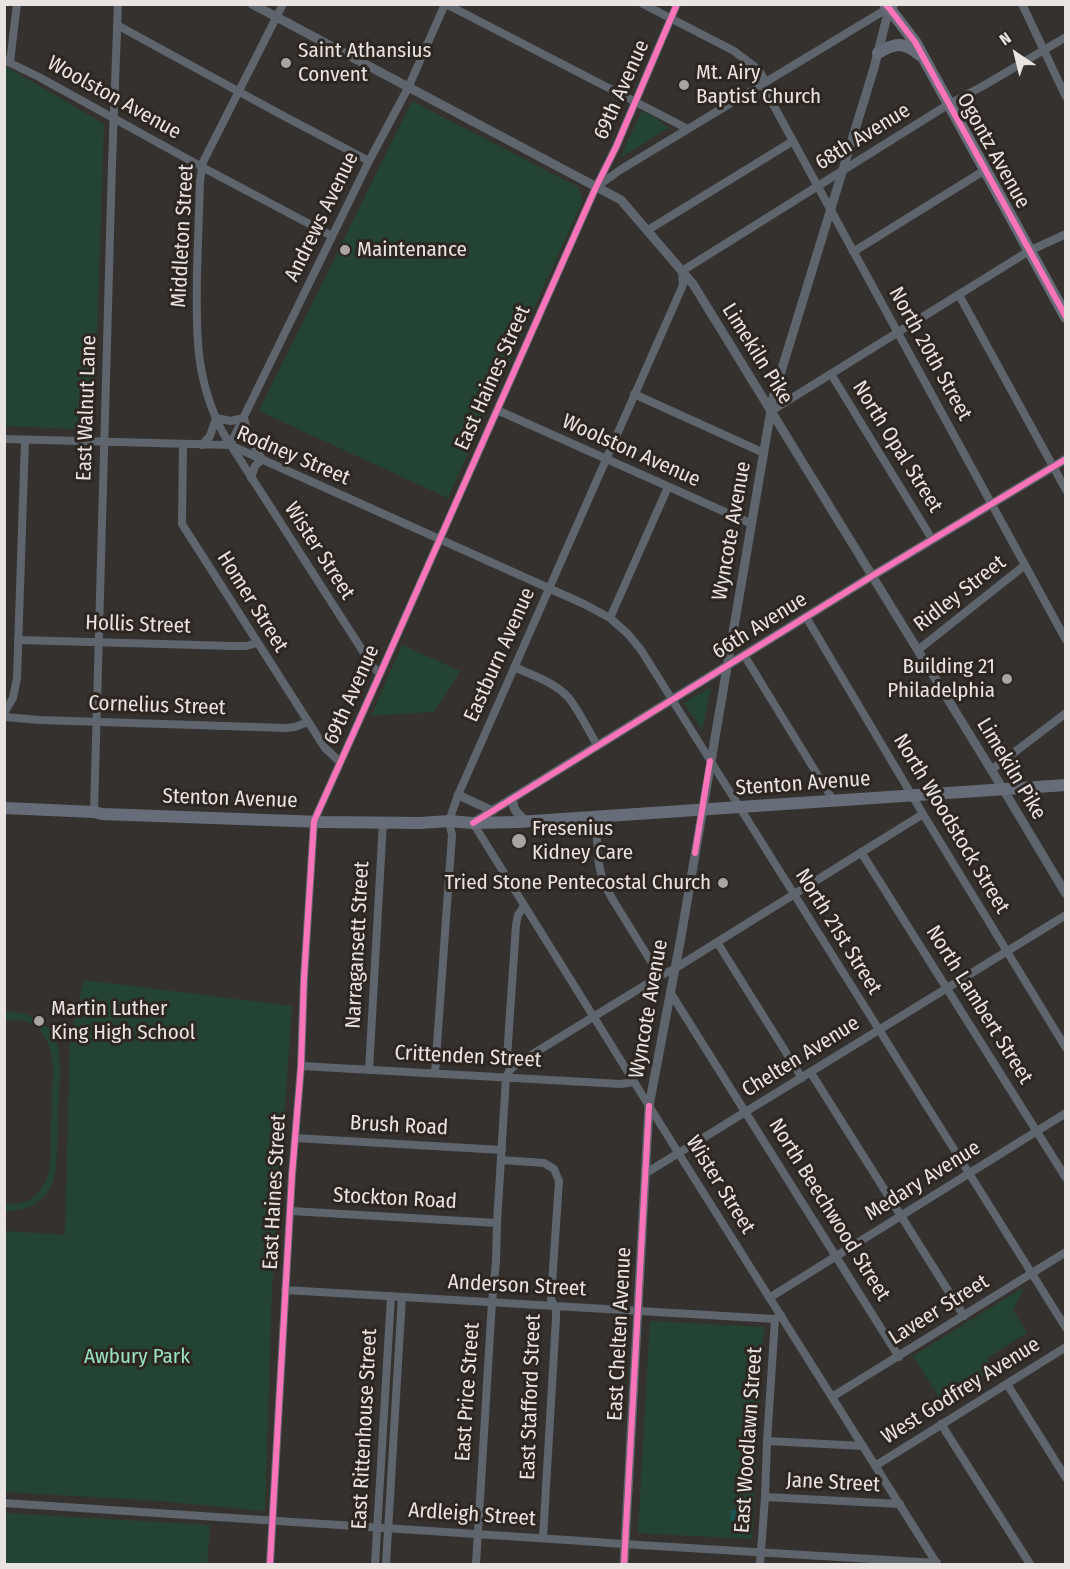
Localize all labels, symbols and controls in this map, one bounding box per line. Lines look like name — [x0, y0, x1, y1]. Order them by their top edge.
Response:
north arrow — [986, 24, 1046, 84]
text: N — [996, 28, 1015, 49]
street label: 69th Avenue — [589, 36, 655, 144]
place label: Saint Athansius Convent — [298, 38, 431, 88]
street label: Woolston Avenue — [43, 51, 185, 145]
marker: Saint Athansius Convent — [279, 56, 293, 70]
place label: Mt. Airy Baptist Church — [696, 60, 821, 110]
marker: Mt. Airy Baptist Church — [677, 78, 691, 92]
street label: Ogontz Avenue — [951, 89, 1035, 213]
street label: 68th Avenue — [811, 98, 915, 176]
street label: Andrews Avenue — [280, 148, 364, 286]
street label: Middleton Street — [167, 164, 199, 308]
place label: Maintenance — [357, 237, 467, 263]
marker: Maintenance — [338, 243, 352, 257]
street label: North 20th Street — [883, 283, 977, 425]
street label: Limekiln Pike — [716, 299, 798, 409]
street label: East Haines Street — [450, 302, 536, 454]
street label: East Walnut Lane — [72, 335, 102, 481]
street label: North Opal Street — [846, 377, 948, 517]
street label: Woolston Avenue — [558, 409, 704, 493]
street label: Rodney Street — [233, 421, 353, 491]
street label: Wyncote Avenue — [707, 459, 757, 603]
street label: Wister Street — [278, 498, 360, 604]
street label: Homer Street — [211, 547, 293, 657]
street label: Ridley Street — [909, 550, 1011, 638]
street label: Eastburn Avenue — [459, 584, 541, 726]
street label: 66th Avenue — [708, 587, 812, 665]
street label: Hollis Street — [85, 611, 191, 639]
street label: 69th Avenue — [319, 641, 385, 749]
place label: Building 21 Philadelphia — [887, 654, 995, 704]
marker: Building 21 Philadelphia — [1000, 672, 1014, 686]
street label: Cornelius Street — [88, 691, 226, 721]
street label: Limekiln Pike — [971, 714, 1051, 824]
street label: North Woodstock Street — [887, 730, 1015, 918]
street label: Stenton Avenue — [735, 767, 871, 801]
street label: Stenton Avenue — [162, 784, 298, 814]
place label: Fresenius Kidney Care — [532, 816, 633, 866]
marker: Fresenius Kidney Care — [510, 832, 528, 850]
street label: Narragansett Street — [341, 861, 375, 1029]
street label: North 21st Street — [789, 865, 887, 999]
place label: Tried Stone Pentecostal Church — [444, 870, 711, 896]
marker: Tried Stone Pentecostal Church — [716, 876, 730, 890]
street label: North Lambert Street — [920, 921, 1038, 1089]
street label: Wyncote Avenue — [624, 937, 674, 1081]
place label: Martin Luther King High School — [51, 996, 195, 1046]
street label: Chelten Avenue — [738, 1011, 864, 1103]
marker: Martin Luther King High School — [32, 1014, 46, 1028]
street label: Crittenden Street — [394, 1041, 542, 1073]
street label: Brush Road — [349, 1111, 449, 1141]
street label: East Haines Street — [258, 1114, 292, 1270]
street label: North Beechwood Street — [763, 1114, 895, 1306]
street label: Wister Street — [680, 1131, 760, 1239]
street label: Medary Avenue — [861, 1135, 985, 1227]
street label: Stockton Road — [332, 1183, 458, 1215]
street label: East Chelten Avenue — [603, 1246, 637, 1422]
street label: Laveer Street — [884, 1269, 994, 1351]
street label: Anderson Street — [447, 1270, 587, 1302]
street label: East Stafford Street — [516, 1314, 546, 1480]
street label: East Price Street — [451, 1322, 485, 1462]
street label: East Rittenhouse Street — [347, 1328, 383, 1530]
street label: West Godfrey Avenue — [877, 1332, 1045, 1450]
park label: Awbury Park — [84, 1344, 190, 1370]
street label: East Woodlawn Street — [730, 1346, 768, 1534]
street label: Jane Street — [785, 1468, 881, 1498]
street label: Ardleigh Street — [407, 1498, 537, 1532]

